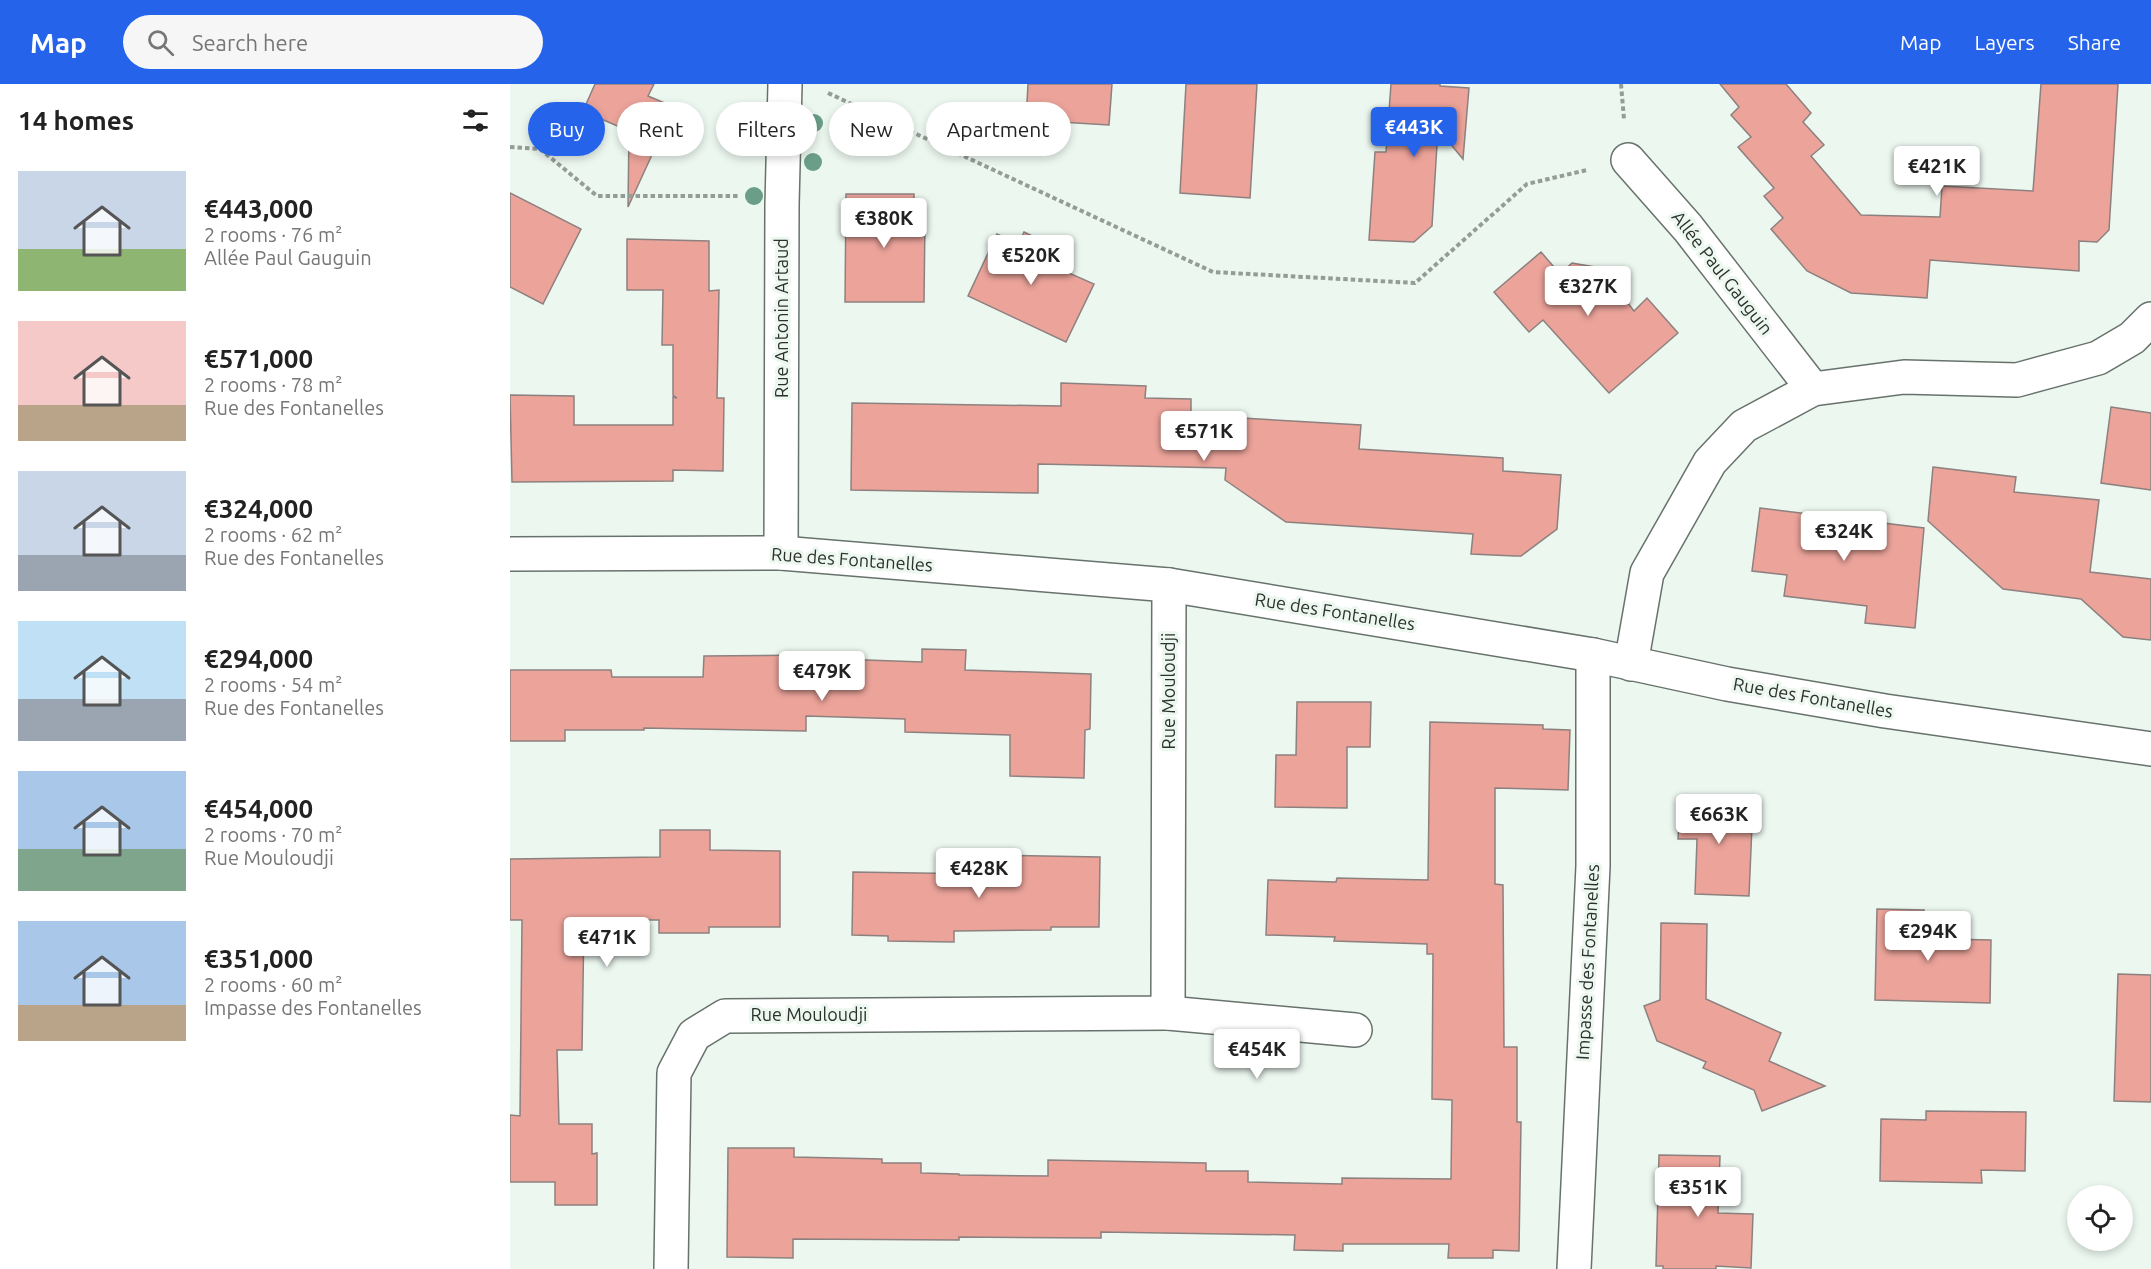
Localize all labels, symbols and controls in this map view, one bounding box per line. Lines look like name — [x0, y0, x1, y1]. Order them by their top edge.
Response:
search box — [123, 15, 543, 69]
icon: search — [144, 26, 177, 59]
text: Map — [30, 27, 87, 58]
text: Search here — [192, 30, 308, 55]
text: Map — [1900, 30, 1941, 54]
text: Layers — [1974, 30, 2035, 54]
text: Share — [2068, 30, 2121, 54]
chip: Buy — [528, 102, 605, 156]
chip: Rent — [617, 102, 704, 156]
chip: Filters — [716, 102, 817, 156]
chip: New — [829, 102, 914, 156]
chip: Apartment — [926, 102, 1071, 156]
icon: filters — [459, 104, 492, 137]
text: 14 homes — [18, 106, 134, 135]
pin: €443K — [1372, 107, 1456, 158]
text: €443K — [1385, 115, 1443, 138]
pin: €421K — [1895, 146, 1979, 197]
text: €421K — [1908, 154, 1966, 177]
text: €443,000 — [204, 194, 313, 223]
icon: home — [66, 195, 138, 267]
pin: €380K — [842, 198, 926, 249]
text: €380K — [855, 206, 913, 229]
street label: Allée Paul Gauguin — [1668, 207, 1777, 338]
text: 2 rooms · 76 m² — [204, 223, 342, 246]
pin: €520K — [989, 235, 1073, 286]
street label: Rue Antonin Artaud — [771, 238, 791, 398]
text: €520K — [1002, 243, 1060, 266]
text: Allée Paul Gauguin — [204, 246, 372, 269]
pin: €327K — [1546, 266, 1630, 317]
text: €327K — [1559, 274, 1617, 297]
text: €571,000 — [204, 344, 313, 373]
icon: home — [66, 345, 138, 417]
text: 2 rooms · 78 m² — [204, 373, 342, 396]
text: Rue des Fontanelles — [204, 396, 384, 419]
pin: €571K — [1162, 411, 1246, 462]
text: €571K — [1175, 419, 1233, 442]
text: €324,000 — [204, 494, 313, 523]
icon: home — [66, 495, 138, 567]
pin: €324K — [1802, 511, 1886, 562]
text: €324K — [1815, 519, 1873, 542]
text: 2 rooms · 62 m² — [204, 523, 342, 546]
street label: Rue des Fontanelles — [771, 543, 934, 575]
text: Rue des Fontanelles — [204, 546, 384, 569]
street label: Rue des Fontanelles — [1254, 588, 1417, 634]
street label: Rue Mouloudji — [1158, 633, 1178, 749]
text: €294,000 — [204, 644, 313, 673]
icon: home — [66, 645, 138, 717]
pin: €479K — [780, 651, 864, 702]
text: €479K — [793, 659, 851, 682]
text: 2 rooms · 54 m² — [204, 673, 342, 696]
street label: Rue des Fontanelles — [1732, 673, 1895, 721]
text: Rue des Fontanelles — [204, 696, 384, 719]
text: €454,000 — [204, 794, 313, 823]
pin: €663K — [1677, 794, 1761, 845]
icon: home — [66, 795, 138, 867]
text: €663K — [1690, 802, 1748, 825]
text: 2 rooms · 70 m² — [204, 823, 342, 846]
text: Rue Mouloudji — [204, 846, 334, 869]
pin: €428K — [937, 848, 1021, 899]
text: €428K — [950, 856, 1008, 879]
street label: Impasse des Fontanelles — [1572, 863, 1602, 1060]
pin: €294K — [1886, 911, 1970, 962]
pin: €471K — [565, 917, 649, 968]
text: €294K — [1899, 919, 1957, 942]
text: €471K — [578, 925, 636, 948]
text: €351,000 — [204, 944, 313, 973]
icon: home — [66, 945, 138, 1017]
text: 2 rooms · 60 m² — [204, 973, 342, 996]
text: Impasse des Fontanelles — [204, 996, 422, 1019]
street label: Rue Mouloudji — [751, 1004, 867, 1024]
pin: €454K — [1215, 1029, 1299, 1080]
text: €454K — [1228, 1037, 1286, 1060]
pin: €351K — [1656, 1167, 1740, 1218]
text: €351K — [1669, 1175, 1727, 1198]
map controls — [2067, 1185, 2133, 1251]
button: locate — [2067, 1185, 2133, 1251]

